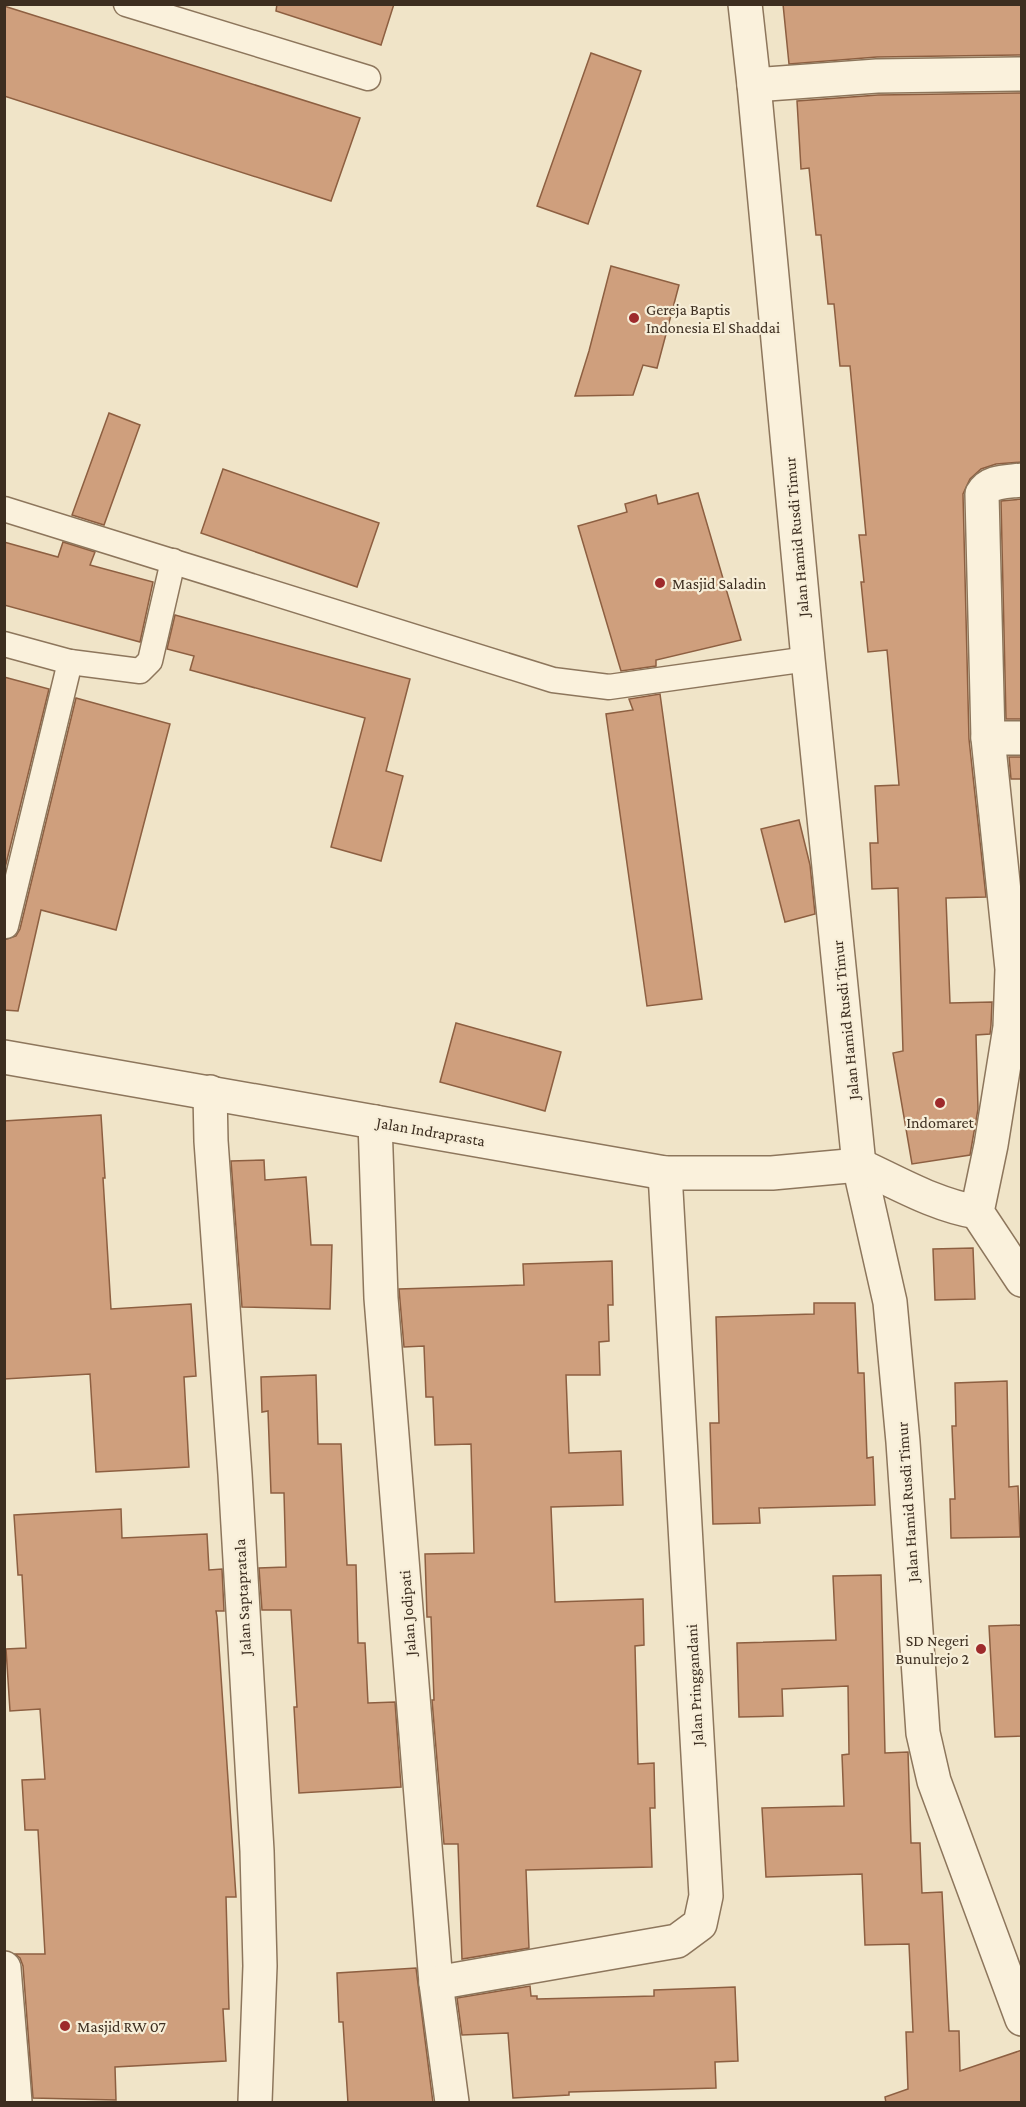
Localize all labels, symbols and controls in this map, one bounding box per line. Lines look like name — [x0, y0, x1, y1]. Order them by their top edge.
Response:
place label: Gereja Baptis Indonesia El Shaddai — [646, 301, 780, 336]
marker: Gereja Baptis Indonesia El Shaddai — [627, 311, 641, 325]
street label: Jalan Hamid Rusdi Timur — [781, 456, 813, 620]
place label: Masjid Saladin — [672, 575, 767, 593]
marker: Masjid Saladin — [653, 576, 667, 590]
street label: Jalan Hamid Rusdi Timur — [829, 939, 864, 1103]
marker: Indomaret — [933, 1096, 947, 1110]
street label: Jalan Indraprasta — [373, 1113, 487, 1151]
place label: Indomaret — [906, 1114, 975, 1131]
street label: Jalan Hamid Rusdi Timur — [893, 1421, 923, 1585]
street label: Jalan Saptapratala — [231, 1538, 255, 1658]
street label: Jalan Jodipati — [396, 1569, 420, 1658]
street label: Jalan Pringgandani — [683, 1624, 707, 1748]
place label: SD Negeri Bunulrejo 2 — [896, 1632, 969, 1668]
marker: SD Negeri Bunulrejo 2 — [974, 1642, 988, 1656]
place label: Masjid RW 07 — [77, 2018, 166, 2036]
marker: Masjid RW 07 — [58, 2019, 72, 2033]

